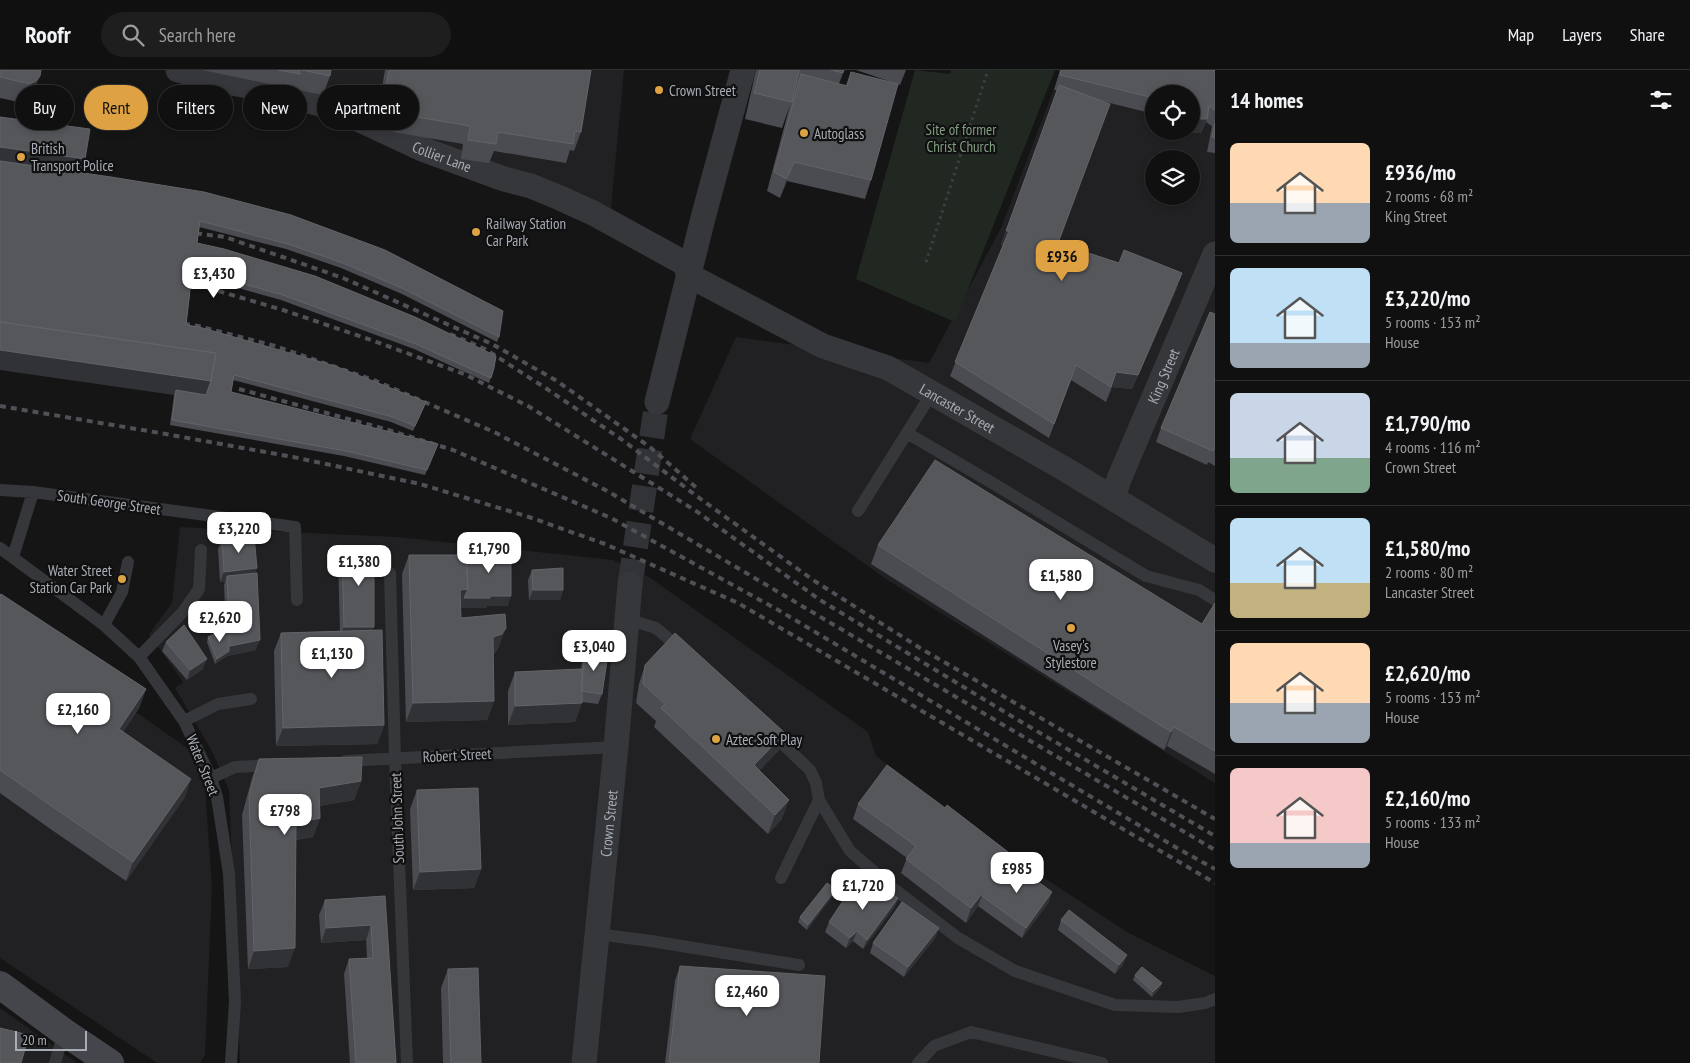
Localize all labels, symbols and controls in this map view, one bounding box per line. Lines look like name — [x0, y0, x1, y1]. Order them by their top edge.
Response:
search box — [101, 12, 451, 57]
text: Roofr — [25, 19, 71, 50]
icon: search — [119, 21, 147, 49]
text: Search here — [159, 23, 236, 47]
text: Map — [1508, 23, 1534, 46]
text: Layers — [1562, 23, 1602, 46]
text: Share — [1630, 23, 1665, 46]
place label: Crown Street — [669, 81, 736, 100]
marker: Crown Street — [653, 84, 665, 96]
chip: Buy — [15, 85, 74, 130]
chip: Rent — [84, 85, 148, 130]
chip: Filters — [158, 85, 233, 130]
chip: New — [243, 85, 307, 130]
chip: Apartment — [317, 85, 419, 130]
map controls — [1145, 85, 1200, 205]
button: locate — [1145, 85, 1200, 140]
icon: filters — [1647, 86, 1675, 114]
text: 14 homes — [1230, 87, 1303, 114]
park label: Site of former Christ Church — [926, 120, 997, 156]
place label: Autoglass — [814, 124, 864, 143]
marker: Autoglass — [798, 127, 810, 139]
street label: Collier Lane — [409, 136, 474, 176]
place label: British Transport Police — [31, 139, 114, 175]
button: layers — [1145, 150, 1200, 205]
marker: British Transport Police — [15, 151, 27, 163]
text: £936/mo — [1385, 159, 1456, 186]
icon: home — [1270, 163, 1330, 223]
text: 2 rooms · 68 m² — [1385, 186, 1473, 206]
text: King Street — [1385, 206, 1447, 226]
place label: Railway Station Car Park — [486, 214, 566, 250]
marker: Railway Station Car Park — [470, 226, 482, 238]
pin: £936 — [1032, 240, 1092, 282]
text: £936 — [1047, 246, 1077, 266]
pin: £3,430 — [173, 256, 255, 299]
text: £3,430 — [193, 263, 235, 283]
text: £3,220/mo — [1385, 285, 1470, 312]
icon: home — [1270, 288, 1330, 348]
text: 5 rooms · 153 m² — [1385, 312, 1481, 332]
text: House — [1385, 332, 1419, 352]
street label: King Street — [1143, 345, 1183, 406]
street label: Lancaster Street — [916, 379, 999, 437]
text: £1,790/mo — [1385, 410, 1470, 437]
icon: home — [1270, 413, 1330, 473]
text: 4 rooms · 116 m² — [1385, 437, 1481, 457]
text: Crown Street — [1385, 457, 1456, 477]
street label: South George Street — [56, 485, 162, 519]
pin: £3,220 — [198, 512, 280, 554]
text: £3,220 — [218, 518, 260, 538]
pin: £1,790 — [448, 532, 530, 574]
text: £1,580/mo — [1385, 535, 1470, 562]
text: £1,790 — [468, 538, 510, 558]
icon: home — [1270, 538, 1330, 598]
pin: £1,380 — [318, 544, 400, 587]
text: £1,380 — [338, 551, 380, 571]
pin: £1,580 — [1020, 558, 1102, 601]
place label: Water Street Station Car Park — [30, 561, 112, 597]
text: 2 rooms · 80 m² — [1385, 562, 1473, 582]
text: £1,580 — [1040, 565, 1082, 585]
marker: Water Street Station Car Park — [116, 573, 128, 585]
text: Lancaster Street — [1385, 582, 1474, 602]
pin: £2,620 — [179, 600, 261, 643]
text: £2,620 — [199, 607, 241, 627]
marker: Vasey's Stylestore — [1065, 622, 1077, 634]
pin: £3,040 — [553, 630, 635, 672]
pin: £1,130 — [291, 636, 373, 679]
text: £3,040 — [573, 636, 615, 656]
place label: Vasey's Stylestore — [1045, 636, 1097, 672]
text: £1,130 — [311, 643, 353, 663]
text: £2,620/mo — [1385, 660, 1470, 687]
icon: home — [1270, 663, 1330, 723]
text: 5 rooms · 153 m² — [1385, 687, 1481, 707]
pin: £2,160 — [37, 692, 119, 735]
text: £2,160 — [57, 699, 99, 719]
text: House — [1385, 707, 1419, 727]
place label: Aztec Soft Play — [726, 730, 803, 749]
street label: Water Street — [182, 732, 224, 798]
marker: Aztec Soft Play — [710, 733, 722, 745]
street label: Robert Street — [422, 744, 492, 766]
street label: South John Street — [386, 772, 408, 864]
text: £2,160/mo — [1385, 785, 1470, 812]
icon: home — [1270, 788, 1330, 848]
street label: Crown Street — [595, 789, 621, 857]
pin: £798 — [255, 794, 315, 836]
text: £798 — [270, 800, 300, 820]
text: 5 rooms · 133 m² — [1385, 812, 1481, 832]
text: House — [1385, 832, 1419, 852]
pin: £985 — [987, 852, 1047, 894]
text: £985 — [1002, 858, 1032, 878]
pin: £1,720 — [822, 868, 904, 911]
text: £1,720 — [842, 875, 884, 895]
pin: £2,460 — [706, 974, 788, 1017]
text: £2,460 — [726, 981, 768, 1001]
scale bar — [15, 1028, 88, 1051]
text: 20 m — [22, 1031, 47, 1049]

